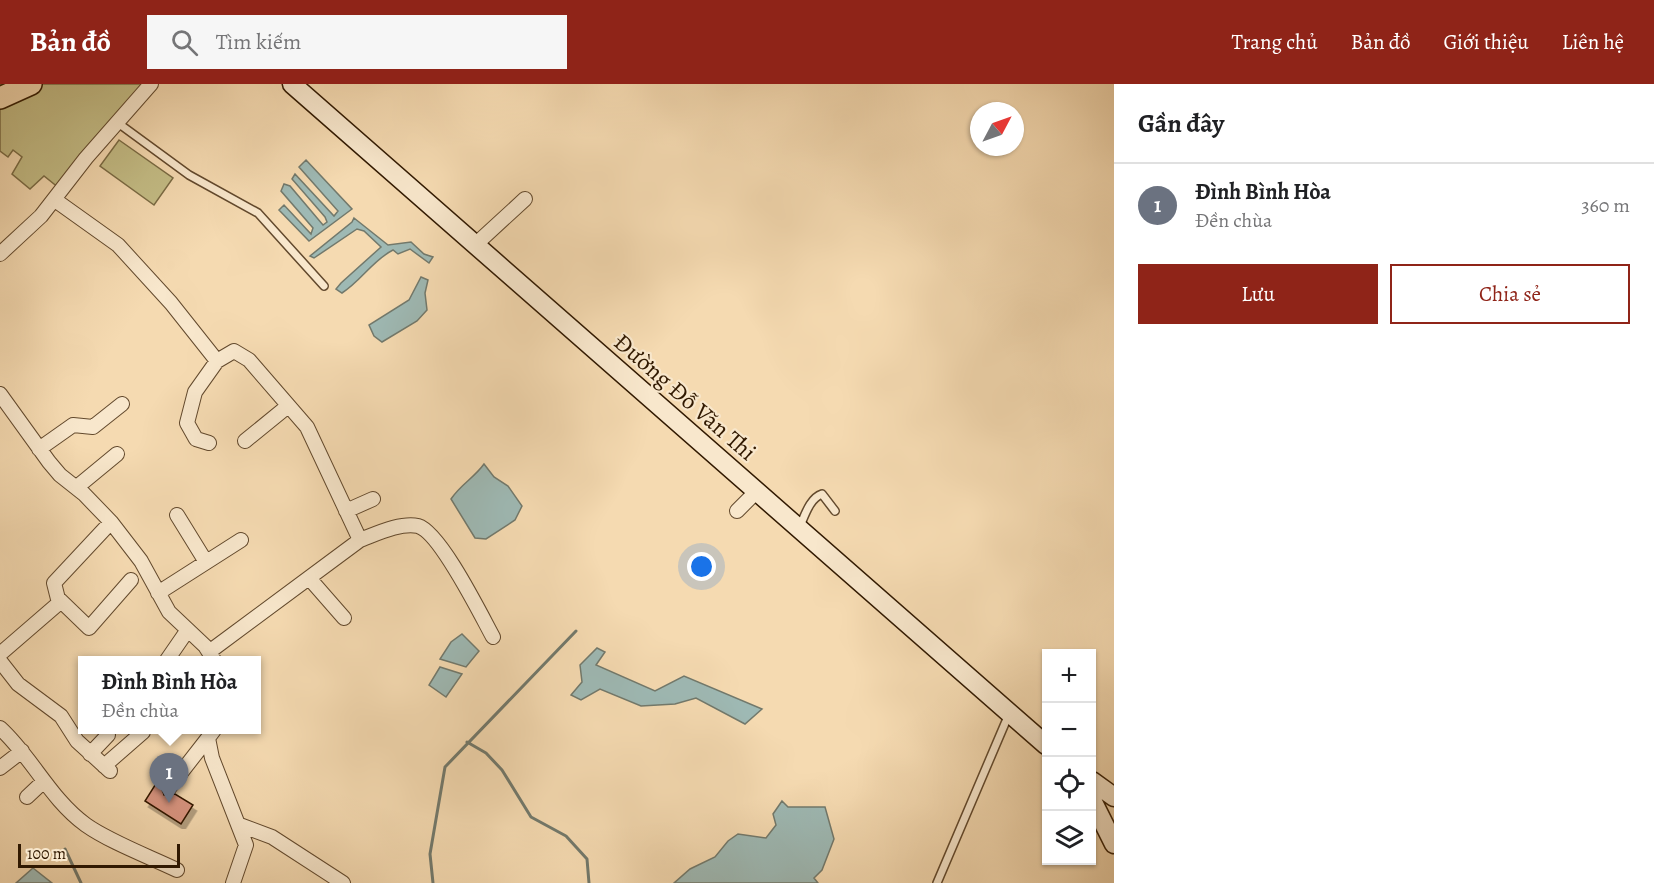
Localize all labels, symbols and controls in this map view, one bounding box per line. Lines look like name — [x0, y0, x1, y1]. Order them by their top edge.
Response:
search box — [147, 15, 567, 69]
text: Bản đồ — [30, 23, 111, 61]
icon: search — [168, 26, 201, 59]
text: Tìm kiếm — [216, 27, 301, 57]
text: Trang chủ — [1232, 28, 1318, 56]
text: Bản đồ — [1351, 28, 1410, 56]
text: Giới thiệu — [1443, 28, 1529, 56]
text: Liên hệ — [1562, 28, 1624, 56]
north arrow — [970, 102, 1024, 156]
text: Gần đây — [1138, 106, 1224, 141]
text: Đình Bình Hòa — [1195, 177, 1331, 207]
text: 1 — [1154, 192, 1161, 219]
text: 360 m — [1581, 192, 1630, 219]
text: Đền chùa — [1195, 207, 1272, 234]
button: Lưu — [1138, 264, 1378, 324]
button: Chia sẻ — [1390, 264, 1630, 324]
street label: Đường Đỗ Văn Thi — [607, 326, 763, 468]
your location — [687, 552, 716, 581]
map controls — [1042, 649, 1096, 865]
button: + — [1042, 649, 1096, 703]
popup — [78, 656, 261, 734]
text: Đình Bình Hòa — [102, 667, 237, 697]
text: Đền chùa — [102, 697, 179, 724]
button: − — [1042, 703, 1096, 757]
pin: 1 — [150, 754, 188, 803]
button: locate — [1042, 757, 1096, 811]
button: layers — [1042, 811, 1096, 865]
scale bar — [18, 841, 180, 868]
text: 100 m — [27, 843, 66, 865]

